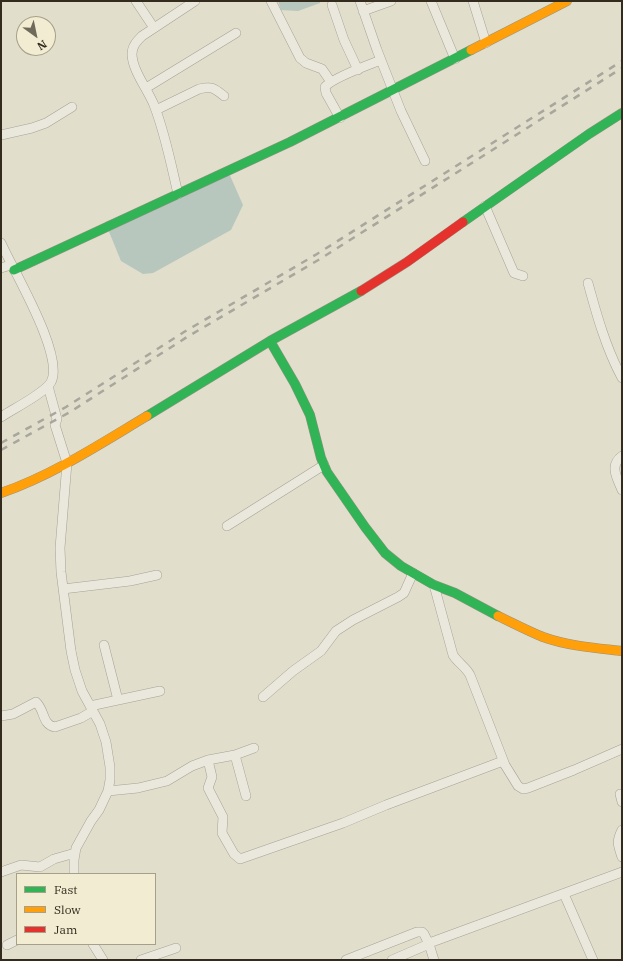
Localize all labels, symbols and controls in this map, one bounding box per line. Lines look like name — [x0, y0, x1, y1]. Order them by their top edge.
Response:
north arrow — [16, 16, 56, 56]
text: N — [35, 37, 49, 53]
legend — [16, 873, 156, 945]
text: Fast — [54, 882, 78, 897]
text: Slow — [54, 902, 81, 917]
text: Jam — [54, 922, 77, 937]

